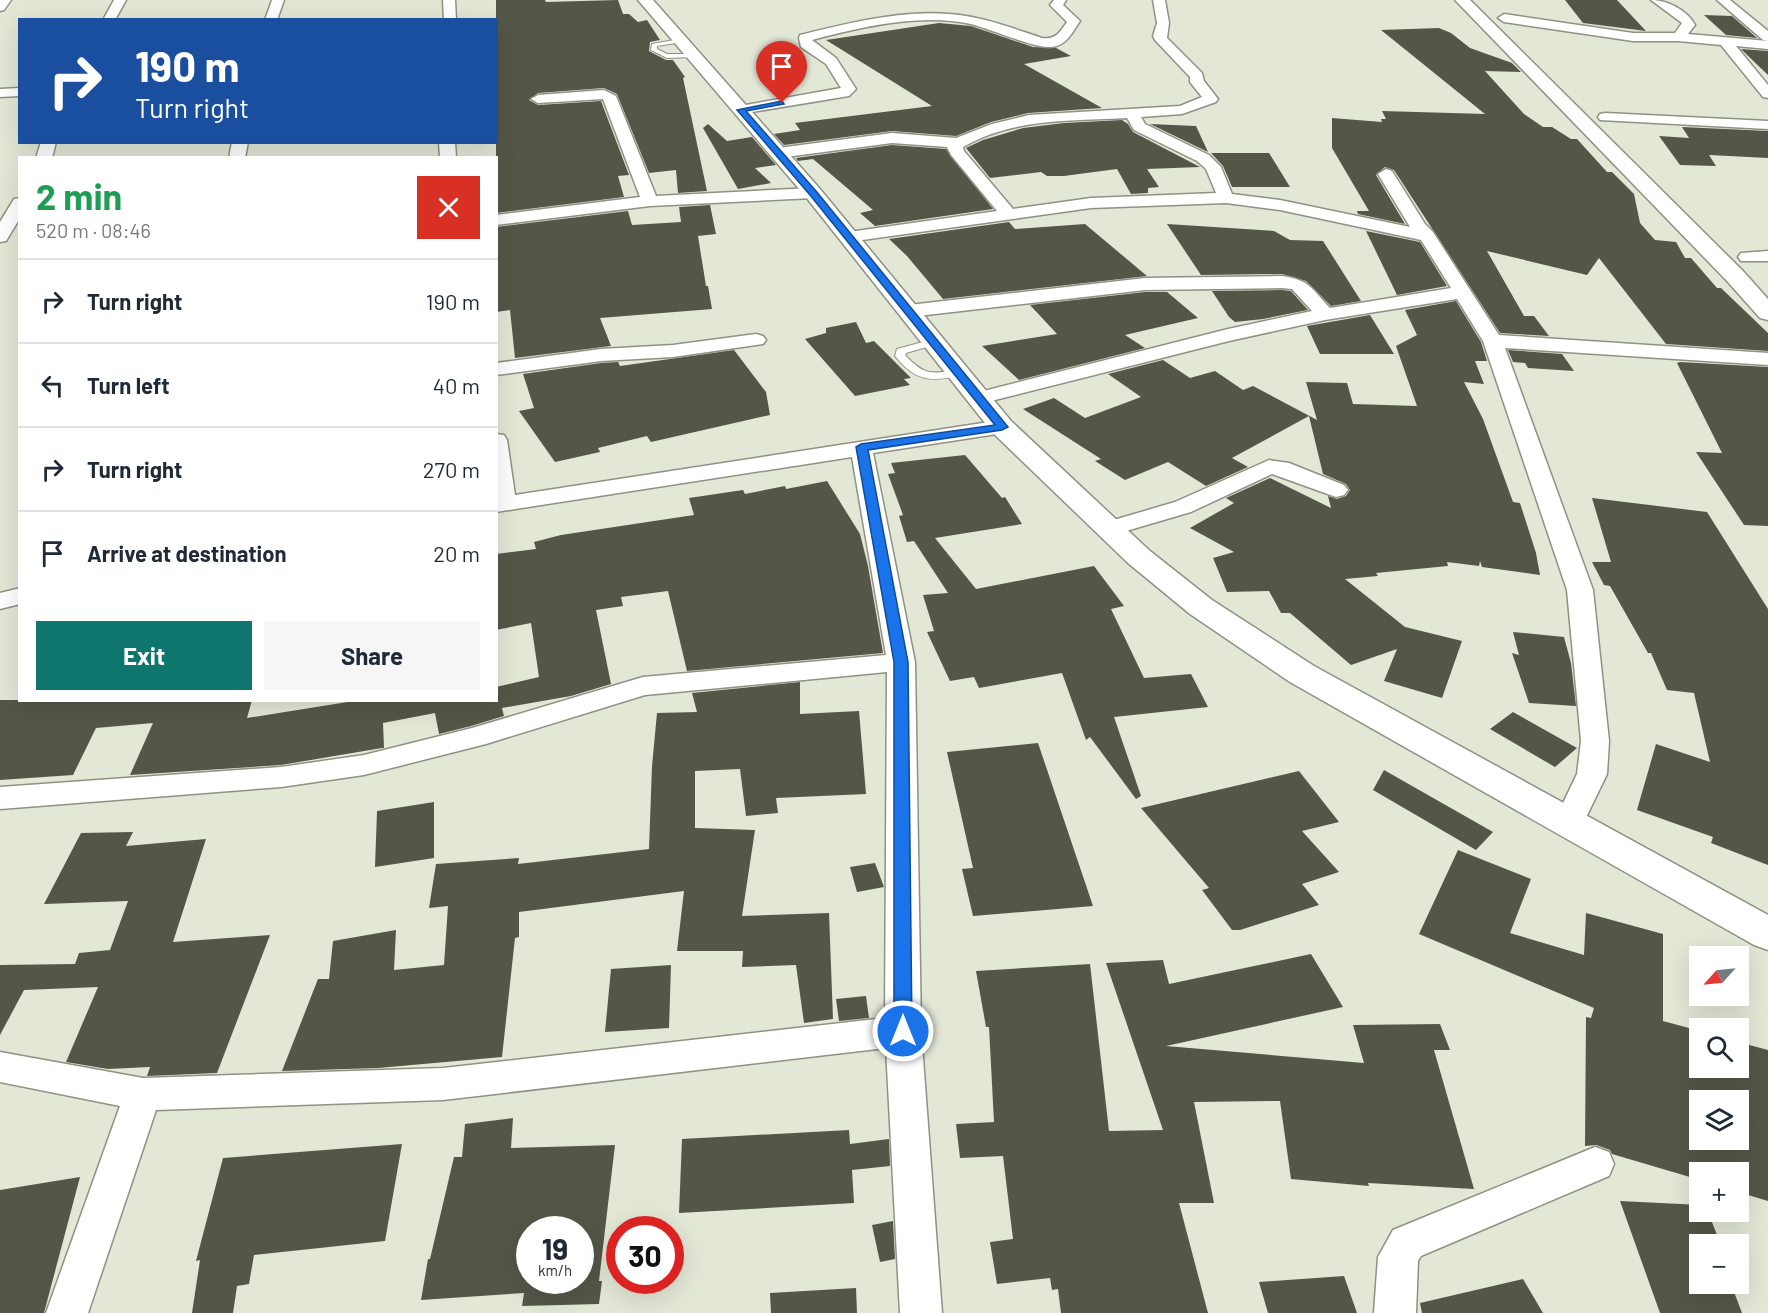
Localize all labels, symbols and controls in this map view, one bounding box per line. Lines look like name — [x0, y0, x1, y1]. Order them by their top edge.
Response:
text: 190 m — [135, 40, 240, 90]
pin — [756, 41, 807, 103]
icon: right — [36, 42, 114, 120]
icon: arrive — [765, 50, 798, 83]
text: Turn right — [135, 91, 249, 123]
text: 2 min — [36, 174, 122, 217]
button: close — [417, 176, 480, 239]
text: 520 m · 08:46 — [36, 218, 151, 242]
icon: right — [36, 285, 69, 318]
text: Turn right — [87, 288, 182, 314]
text: 190 m — [426, 288, 480, 314]
icon: left — [36, 369, 69, 402]
text: Turn left — [87, 372, 170, 398]
text: 40 m — [433, 372, 480, 398]
icon: right — [36, 453, 69, 486]
text: Turn right — [87, 456, 182, 482]
text: 270 m — [423, 456, 480, 482]
icon: arrive — [36, 537, 69, 570]
text: Arrive at destination — [87, 540, 286, 566]
text: 20 m — [433, 540, 480, 566]
button: Exit — [36, 621, 252, 690]
button: Share — [264, 621, 480, 690]
north arrow — [1689, 946, 1749, 1006]
map controls — [1689, 946, 1749, 1294]
position arrow — [871, 999, 935, 1063]
button: search — [1689, 1018, 1749, 1078]
button: layers — [1689, 1090, 1749, 1150]
button: + — [1689, 1162, 1749, 1222]
speed limit sign: 30 — [606, 1216, 684, 1294]
text: 19 — [542, 1230, 568, 1266]
button: − — [1689, 1234, 1749, 1294]
text: km/h — [538, 1261, 572, 1279]

